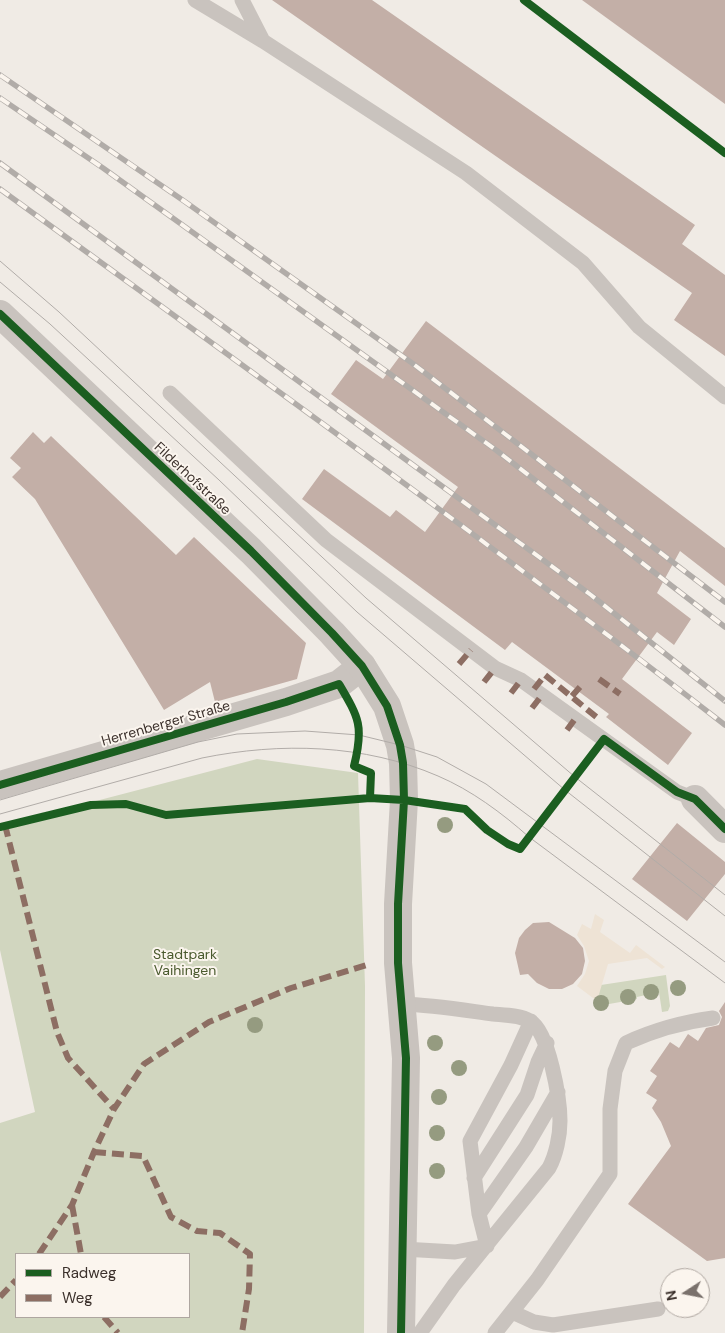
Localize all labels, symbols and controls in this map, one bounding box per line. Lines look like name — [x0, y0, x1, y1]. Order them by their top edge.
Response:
street label: Filderhofstraße — [150, 439, 234, 519]
street label: Herrenberger Straße — [100, 698, 232, 750]
park label: Stadtpark Vaihingen — [153, 947, 217, 980]
legend — [15, 1253, 190, 1318]
text: Radweg — [62, 1263, 116, 1283]
north arrow — [660, 1268, 710, 1318]
text: Weg — [62, 1288, 93, 1308]
text: N — [661, 1289, 681, 1302]

